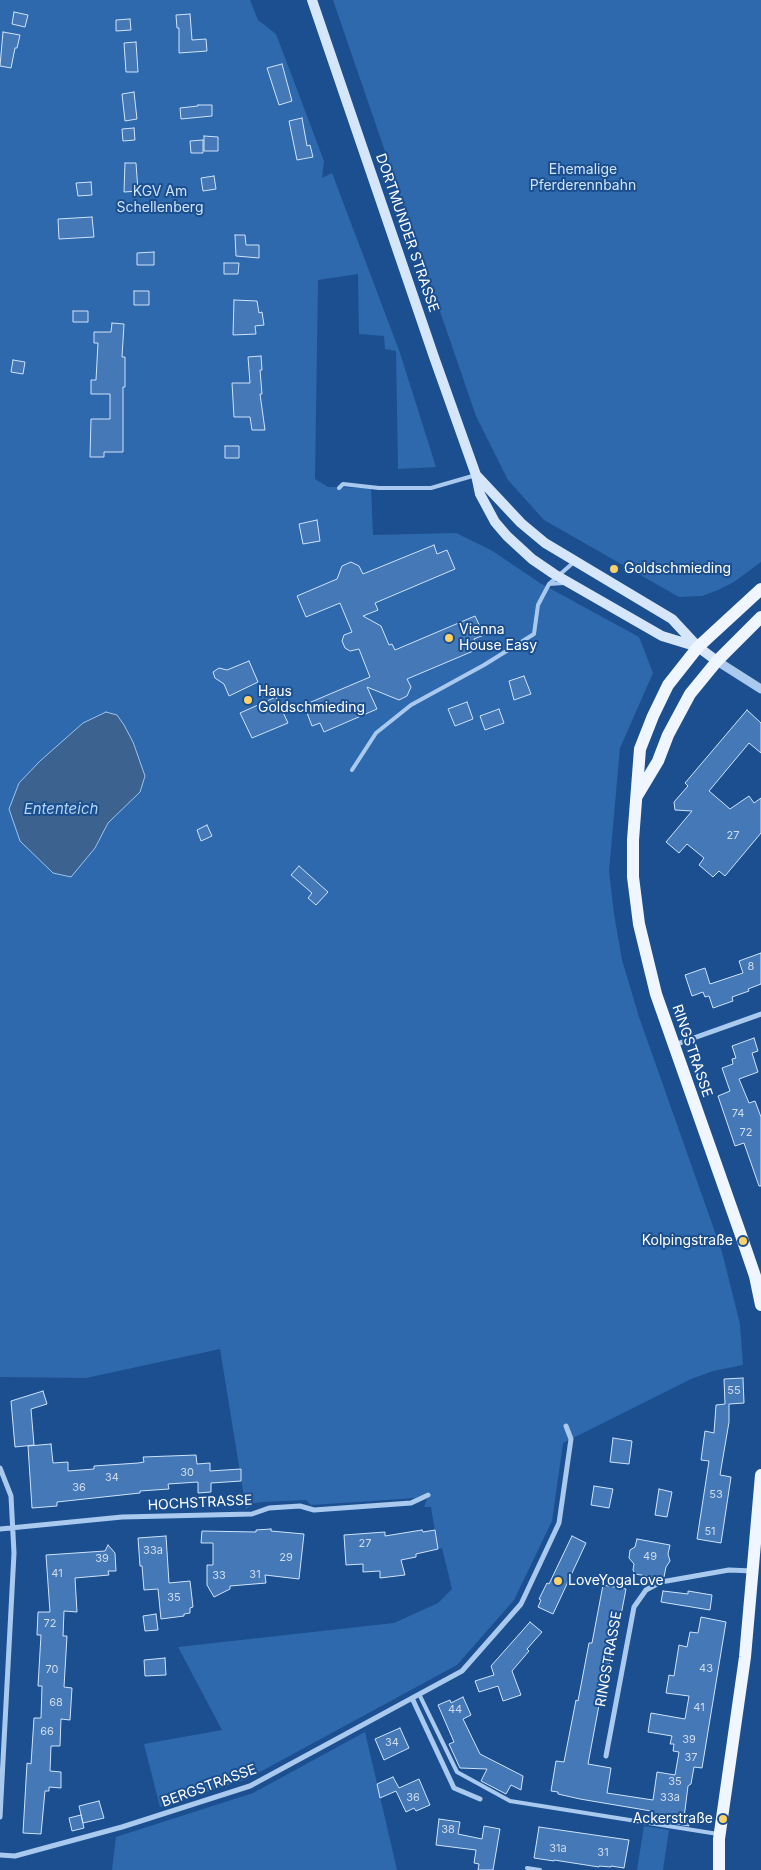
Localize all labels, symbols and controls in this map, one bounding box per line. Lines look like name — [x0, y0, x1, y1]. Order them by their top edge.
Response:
street label: DORTMUNDER STRASSE — [372, 151, 442, 315]
park label: Ehemalige Pferderennbahn — [530, 162, 636, 194]
park label: KGV Am Schellenberg — [117, 184, 203, 216]
place label: Goldschmieding — [624, 561, 731, 577]
marker: Goldschmieding — [608, 563, 620, 575]
place label: Vienna House Easy — [459, 622, 537, 654]
marker: Vienna House Easy — [443, 632, 455, 644]
place label: Haus Goldschmieding — [258, 684, 365, 716]
marker: Haus Goldschmieding — [242, 694, 254, 706]
water label: Ententeich — [24, 800, 98, 818]
house number: 27 — [727, 829, 739, 843]
house number: 8 — [748, 960, 754, 974]
street label: RINGSTRASSE — [668, 1002, 716, 1100]
house number: 74 — [732, 1107, 744, 1121]
house number: 72 — [740, 1126, 752, 1140]
place label: Kolpingstraße — [642, 1233, 733, 1249]
marker: Kolpingstraße — [737, 1235, 749, 1247]
house number: 55 — [727, 1384, 741, 1398]
house number: 30 — [180, 1466, 194, 1480]
house number: 34 — [105, 1471, 119, 1485]
house number: 36 — [72, 1481, 86, 1495]
house number: 53 — [709, 1488, 723, 1502]
street label: HOCHSTRASSE — [147, 1492, 253, 1514]
house number: 51 — [704, 1525, 716, 1539]
house number: 27 — [359, 1537, 371, 1551]
house number: 33a — [143, 1544, 163, 1558]
house number: 49 — [643, 1550, 657, 1564]
house number: 29 — [279, 1551, 293, 1565]
house number: 39 — [95, 1552, 109, 1566]
house number: 41 — [51, 1567, 63, 1581]
house number: 31 — [249, 1568, 261, 1582]
house number: 33 — [212, 1569, 226, 1583]
place label: LoveYogaLove — [568, 1573, 664, 1589]
marker: LoveYogaLove — [552, 1575, 564, 1587]
house number: 35 — [167, 1591, 181, 1605]
street label: RINGSTRASSE — [592, 1610, 626, 1708]
house number: 72 — [44, 1617, 56, 1631]
house number: 43 — [699, 1662, 713, 1676]
house number: 70 — [46, 1663, 58, 1677]
house number: 68 — [49, 1696, 63, 1710]
house number: 41 — [693, 1701, 705, 1715]
house number: 44 — [448, 1703, 462, 1717]
house number: 66 — [40, 1725, 54, 1739]
house number: 39 — [682, 1733, 696, 1747]
house number: 34 — [385, 1736, 399, 1750]
house number: 37 — [684, 1751, 698, 1765]
street label: BERGSTRASSE — [159, 1761, 259, 1811]
house number: 35 — [668, 1775, 682, 1789]
house number: 36 — [406, 1791, 420, 1805]
house number: 33a — [660, 1791, 680, 1805]
place label: Ackerstraße — [633, 1811, 713, 1827]
marker: Ackerstraße — [717, 1813, 729, 1825]
house number: 38 — [441, 1823, 455, 1837]
house number: 31a — [549, 1842, 567, 1856]
house number: 31 — [597, 1846, 609, 1860]

